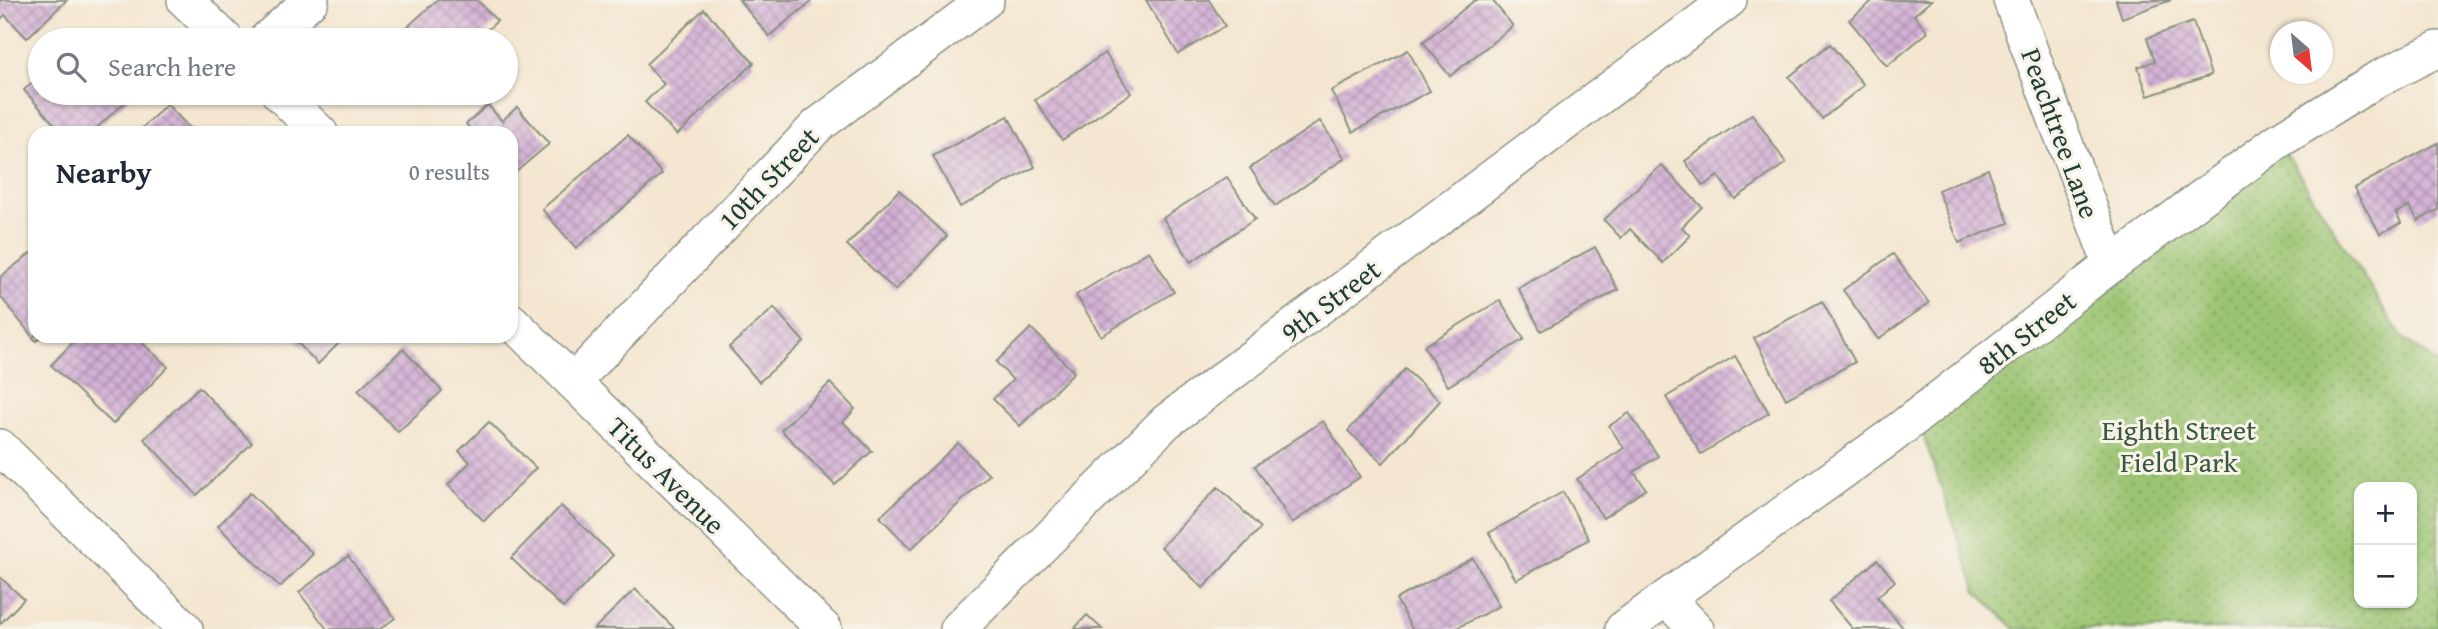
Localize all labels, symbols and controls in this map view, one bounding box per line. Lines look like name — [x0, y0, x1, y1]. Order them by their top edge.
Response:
north arrow — [2270, 21, 2333, 84]
search box — [28, 28, 518, 105]
street label: Peachtree Lane — [2011, 42, 2111, 224]
text: Search here — [108, 47, 236, 86]
icon: search — [52, 48, 90, 86]
street label: 10th Street — [708, 117, 828, 239]
text: Nearby — [56, 150, 152, 194]
text: 0 results — [409, 155, 490, 188]
street label: 9th Street — [1271, 249, 1389, 351]
street label: 8th Street — [1968, 280, 2084, 384]
street label: Titus Avenue — [599, 407, 735, 543]
park label: Eighth Street Field Park — [2102, 409, 2256, 482]
map controls — [2354, 482, 2417, 608]
button: + — [2354, 482, 2417, 545]
button: − — [2354, 545, 2417, 608]

